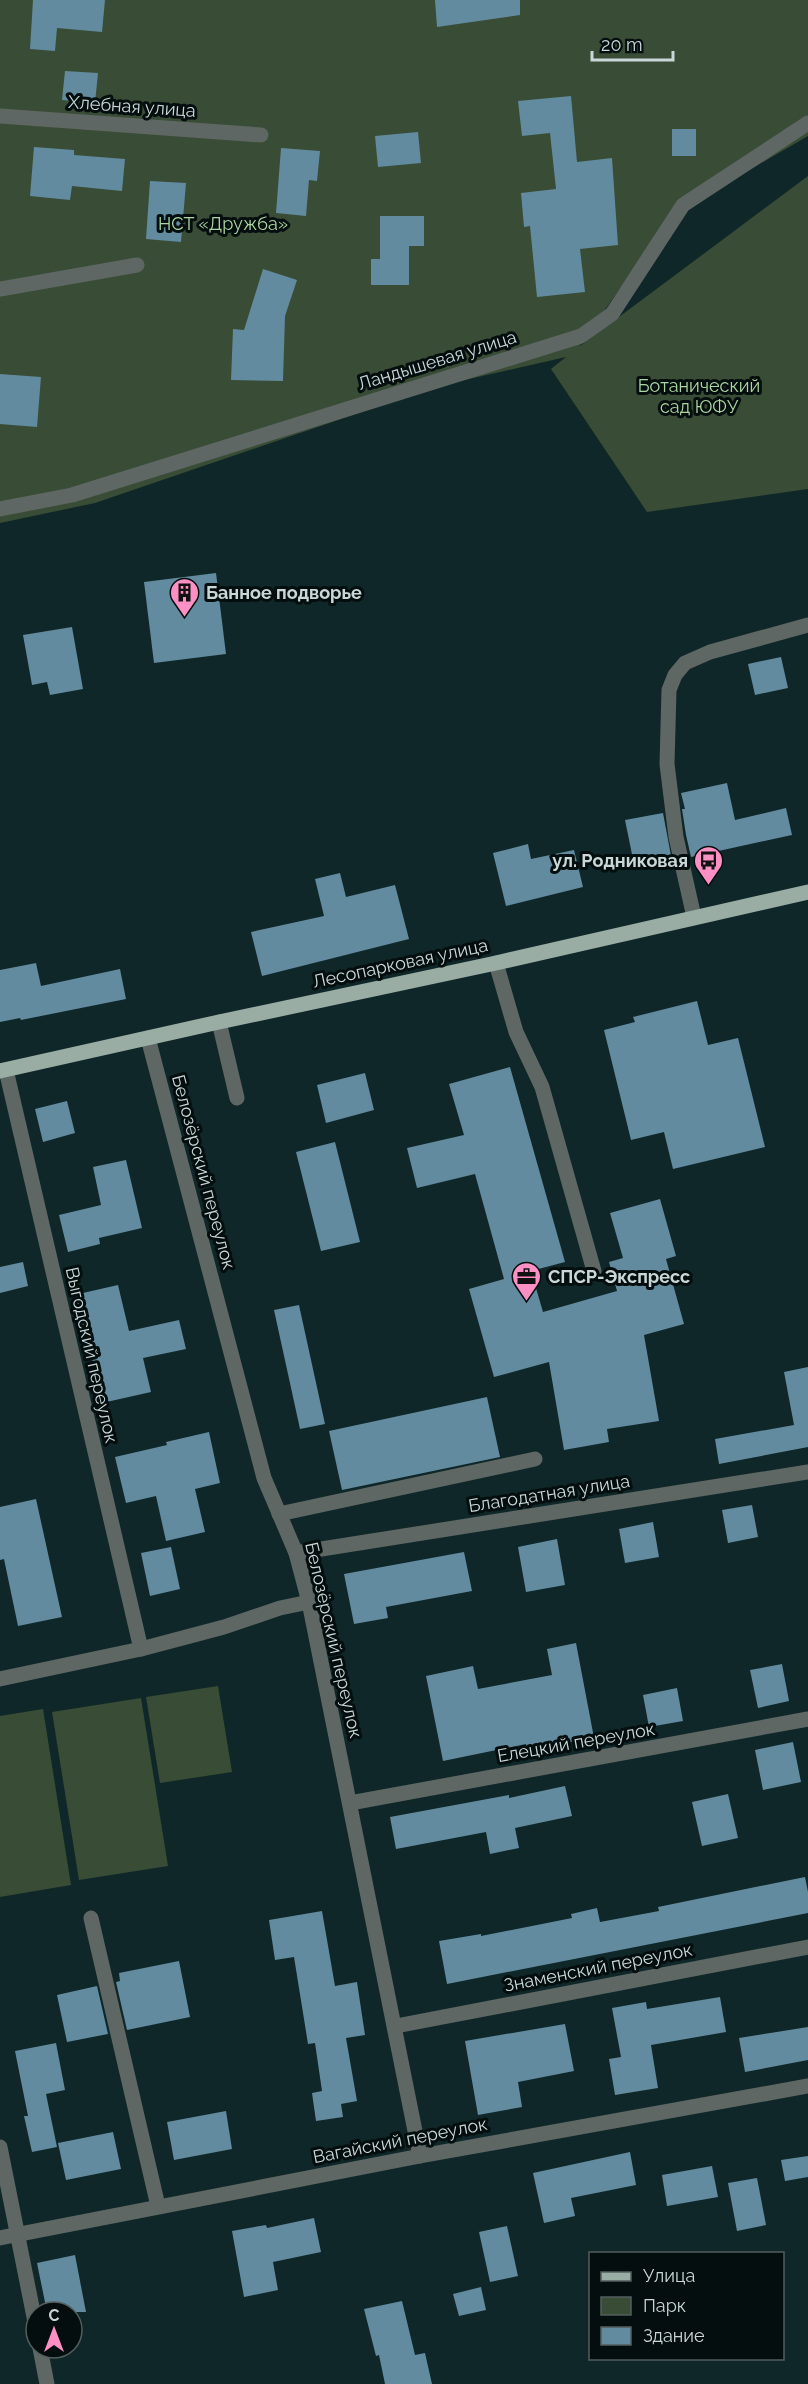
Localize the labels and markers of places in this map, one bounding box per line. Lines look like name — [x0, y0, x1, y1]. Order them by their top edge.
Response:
building icon: Банное подворье — [169, 576, 201, 618]
place label: Банное подворье — [206, 582, 362, 603]
bus stop icon: ул. Родниковая — [693, 844, 725, 886]
place label: ул. Родниковая — [552, 850, 688, 871]
office icon: СПСР-Экспресс — [511, 1260, 543, 1302]
place label: СПСР-Экспресс — [548, 1266, 690, 1287]

